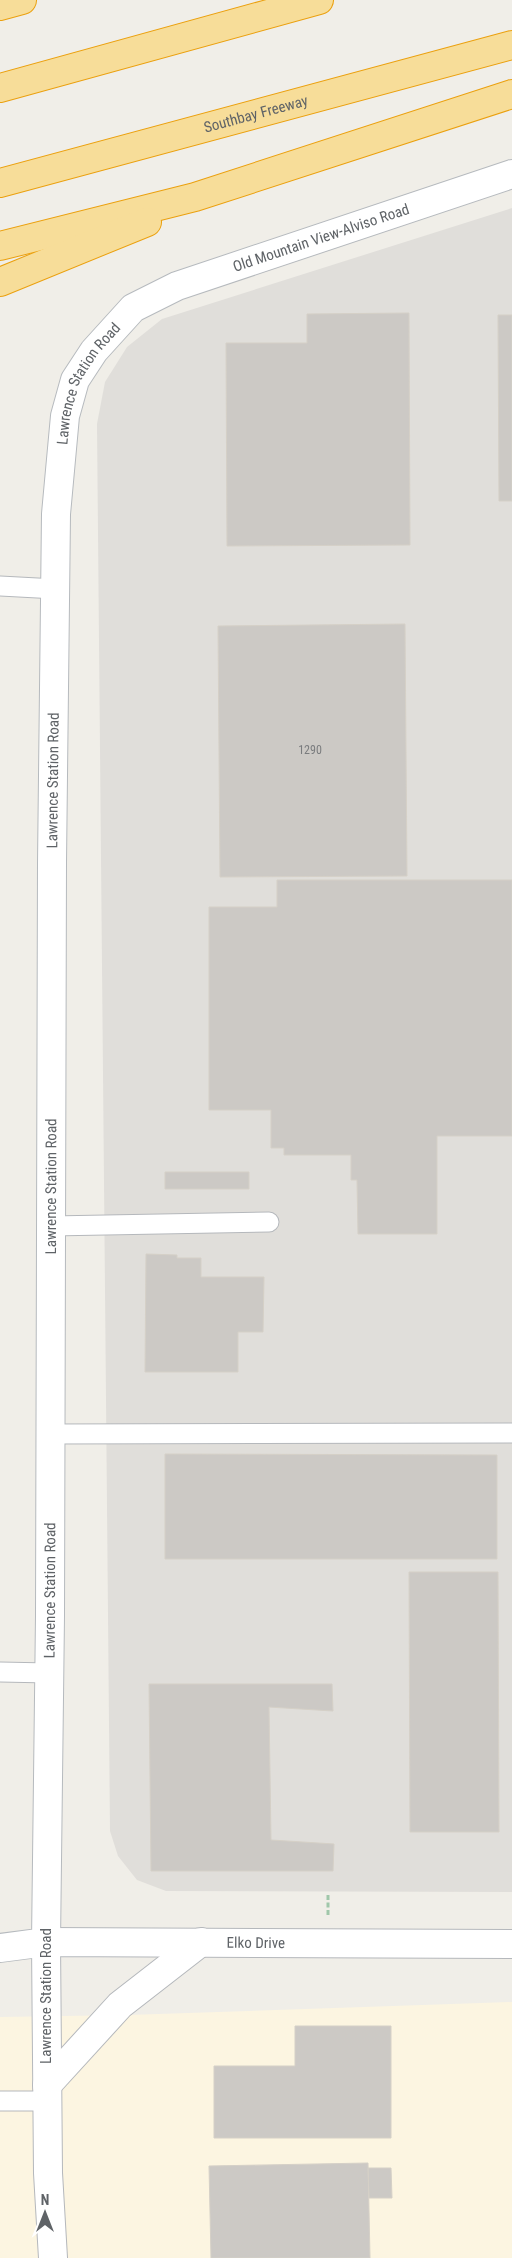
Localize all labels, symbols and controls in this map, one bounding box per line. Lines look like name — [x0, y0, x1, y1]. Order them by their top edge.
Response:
street label: Southbay Freeway — [202, 91, 310, 137]
street label: Old Mountain View-Alviso Road — [230, 200, 412, 276]
street label: Lawrence Station Road — [53, 319, 124, 446]
street label: Lawrence Station Road — [43, 712, 63, 848]
house number: 1290 — [298, 743, 322, 757]
street label: Lawrence Station Road — [42, 1118, 60, 1254]
street label: Lawrence Station Road — [40, 1522, 59, 1658]
street label: Lawrence Station Road — [37, 1928, 55, 2064]
street label: Elko Drive — [226, 1934, 285, 1952]
north arrow — [20, 2188, 70, 2238]
text: N — [41, 2192, 49, 2208]

